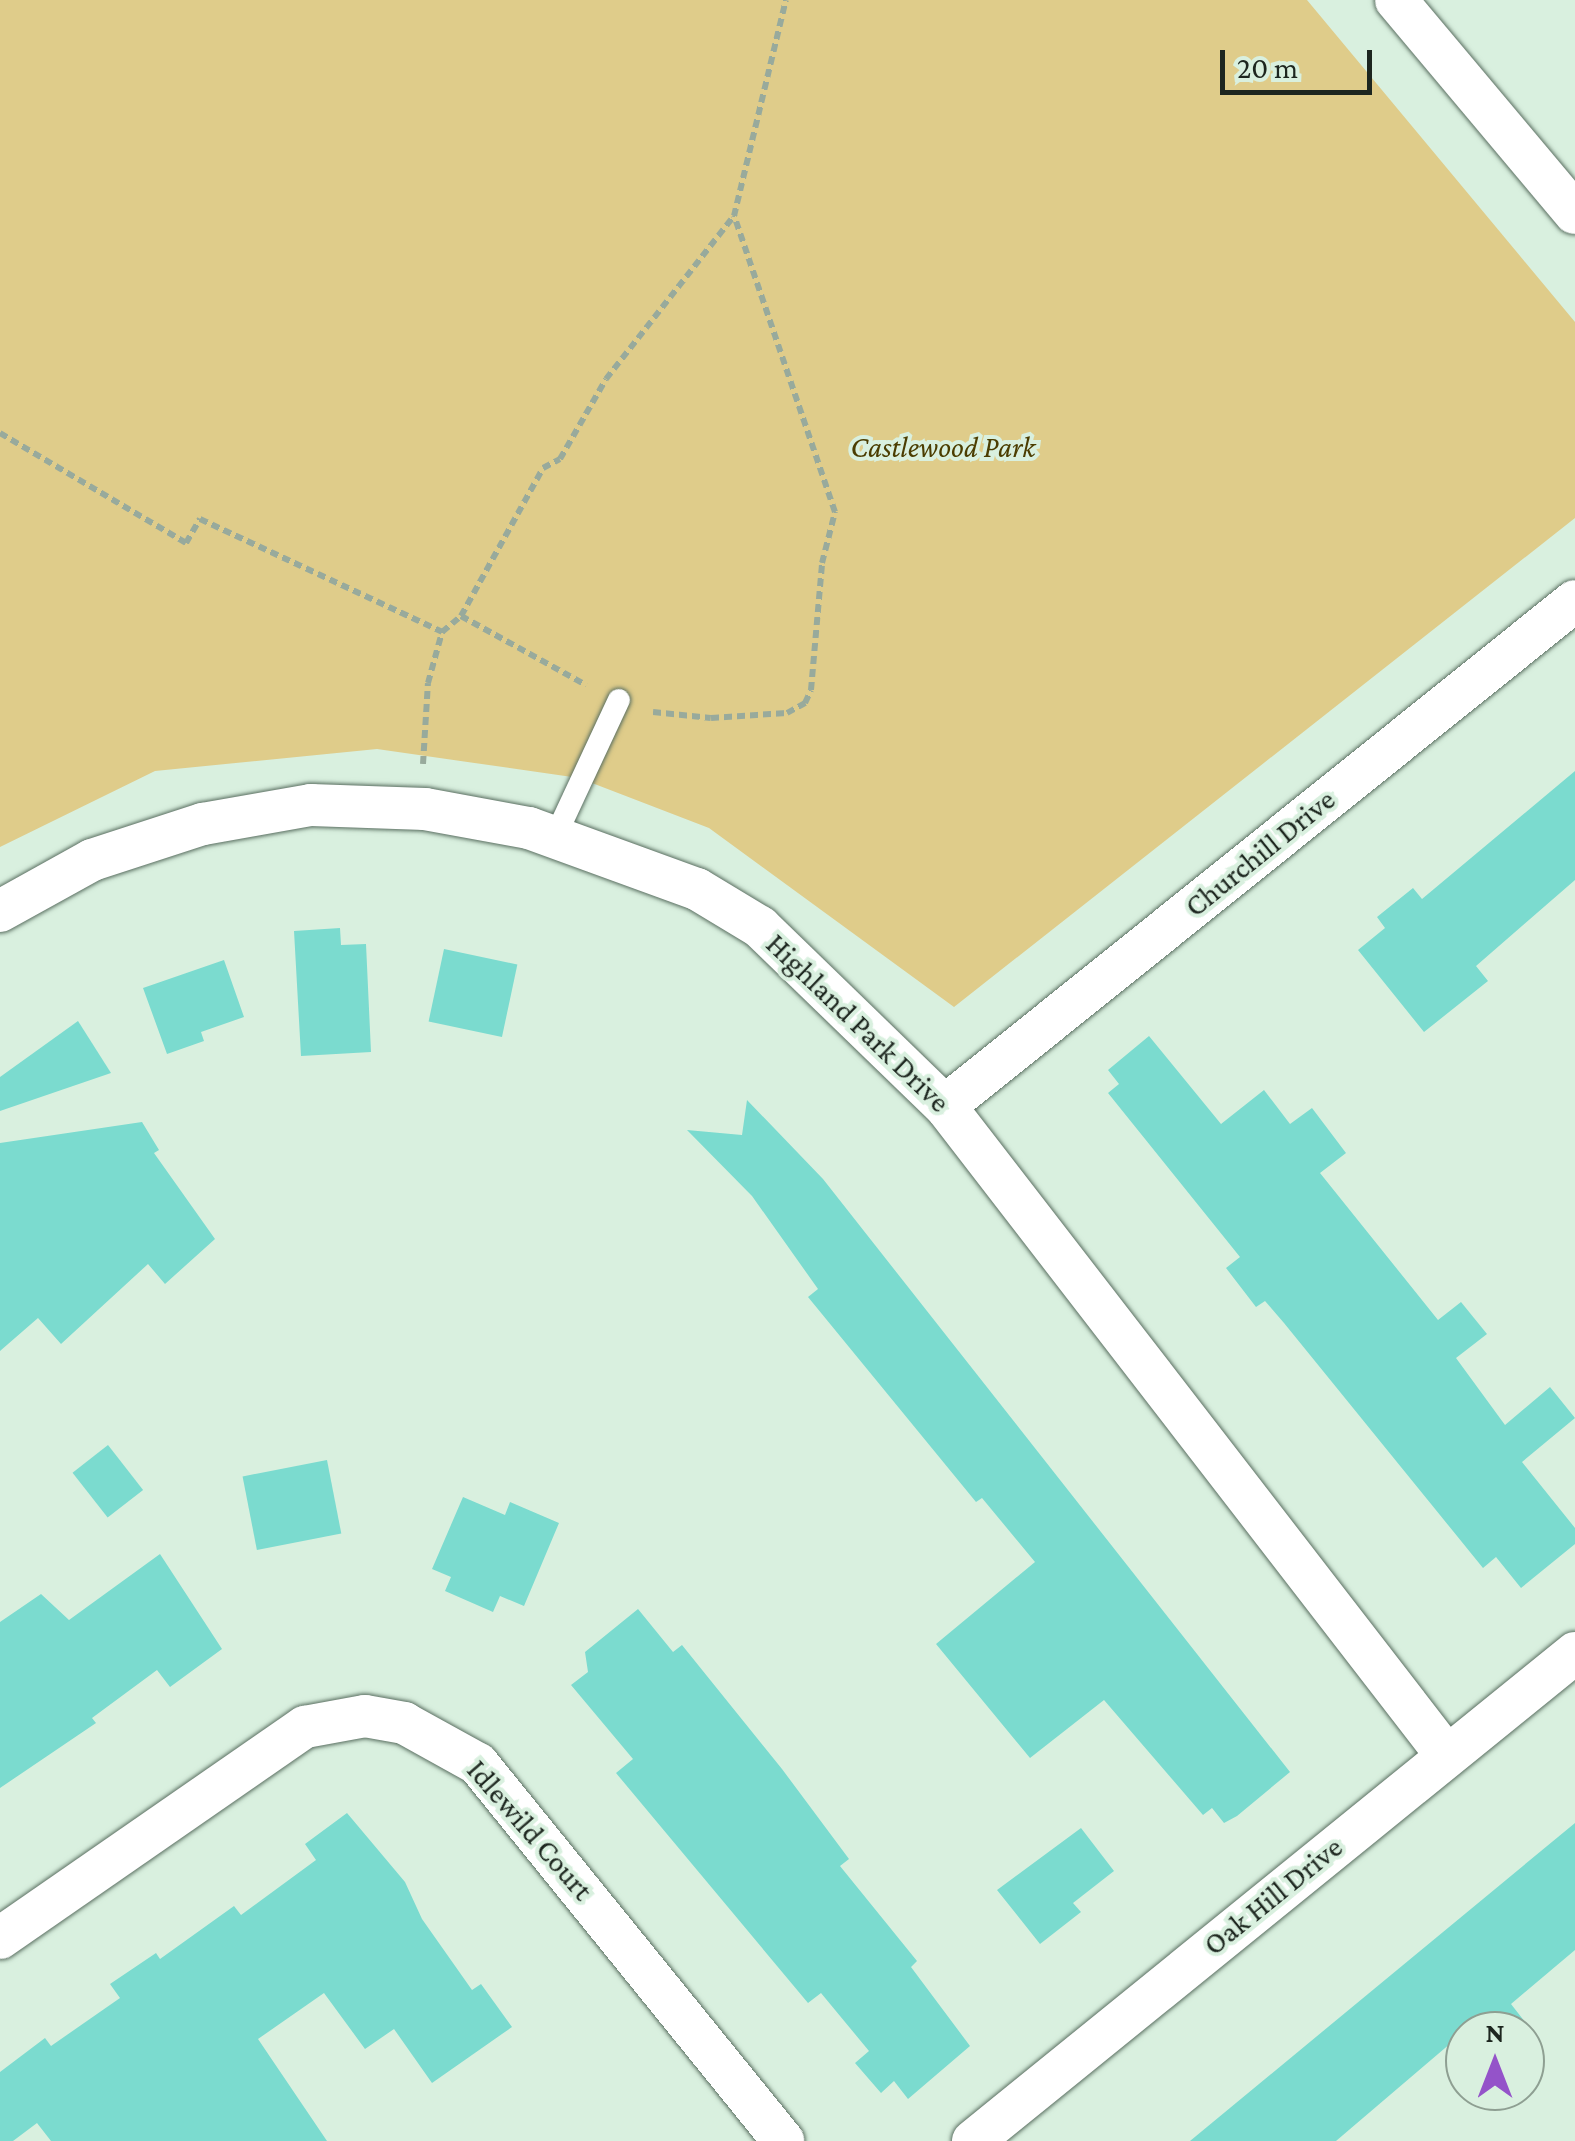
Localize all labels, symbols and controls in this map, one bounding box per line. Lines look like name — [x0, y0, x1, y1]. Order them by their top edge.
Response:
scale bar — [1225, 30, 1378, 92]
text: 20 m — [1237, 51, 1298, 84]
park label: Castlewood Park — [851, 429, 1035, 465]
street label: Churchill Drive — [1178, 782, 1342, 924]
street label: Highland Park Drive — [759, 926, 957, 1120]
street label: Idlewild Court — [459, 1753, 601, 1907]
street label: Oak Hill Drive — [1196, 1829, 1350, 1963]
north arrow — [1445, 2011, 1545, 2111]
text: N — [1485, 2017, 1505, 2048]

